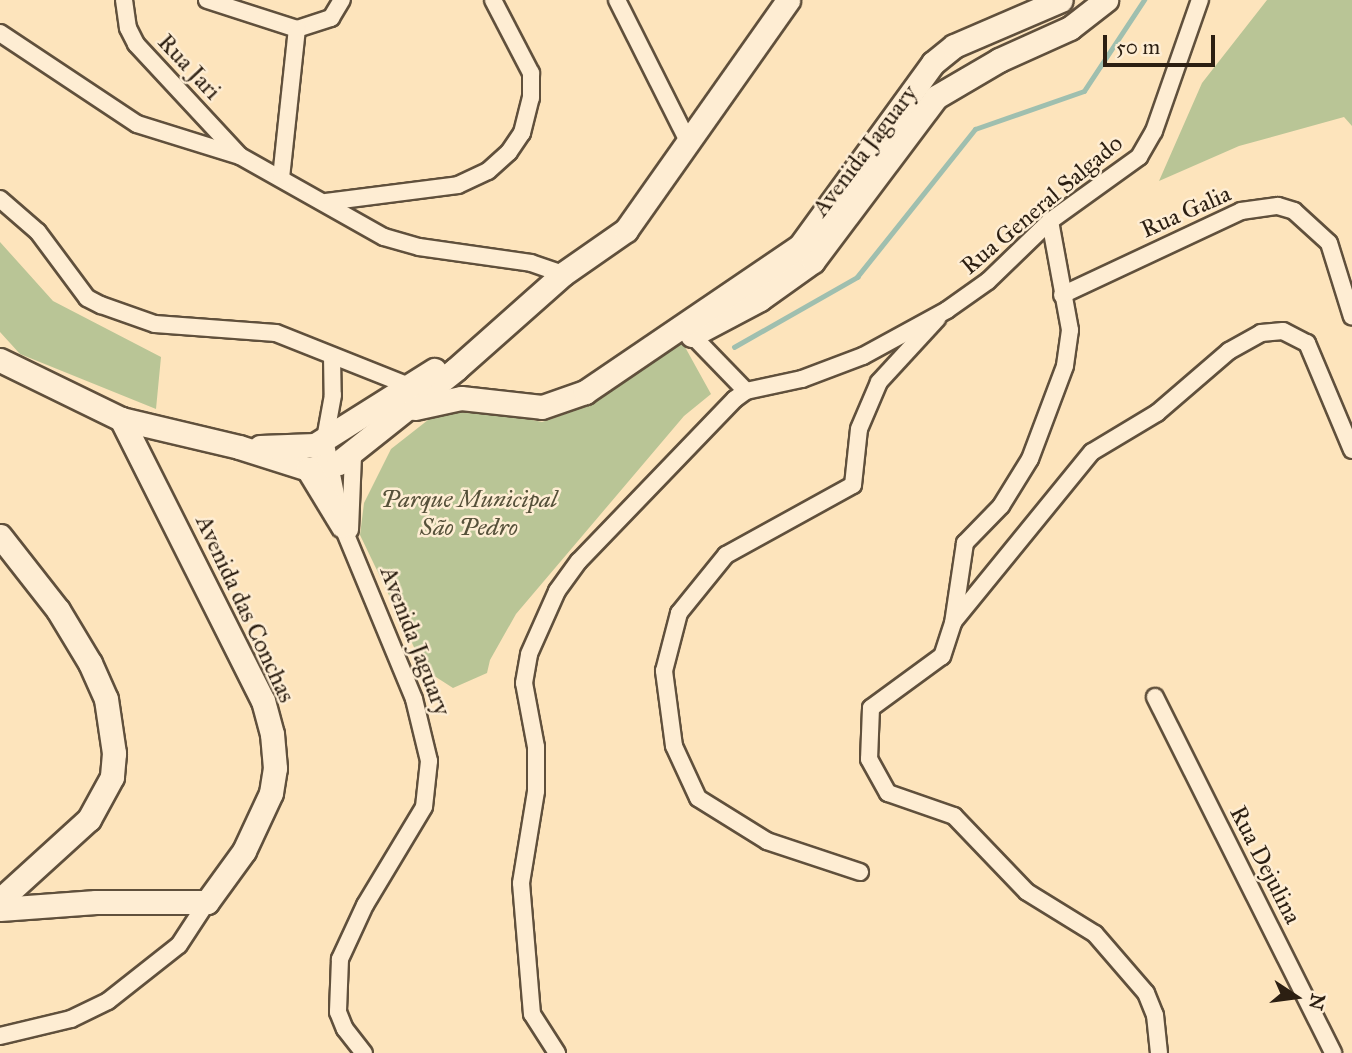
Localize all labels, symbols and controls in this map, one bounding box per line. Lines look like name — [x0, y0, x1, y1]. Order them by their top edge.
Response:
scale bar — [1107, 21, 1219, 65]
street label: Rua Jari — [151, 28, 227, 106]
text: 50 m — [1116, 34, 1160, 60]
street label: Avenida Jaguary — [806, 80, 924, 222]
street label: Rua General Salgado — [955, 129, 1129, 281]
street label: Rua Galia — [1136, 179, 1236, 245]
park label: Parque Municipal São Pedro — [381, 486, 557, 542]
street label: Avenida das Conchas — [189, 511, 301, 707]
street label: Avenida Jaguary — [373, 562, 457, 720]
street label: Rua Dejulina — [1223, 801, 1307, 929]
north arrow — [1261, 962, 1331, 1032]
text: N — [1304, 991, 1330, 1012]

